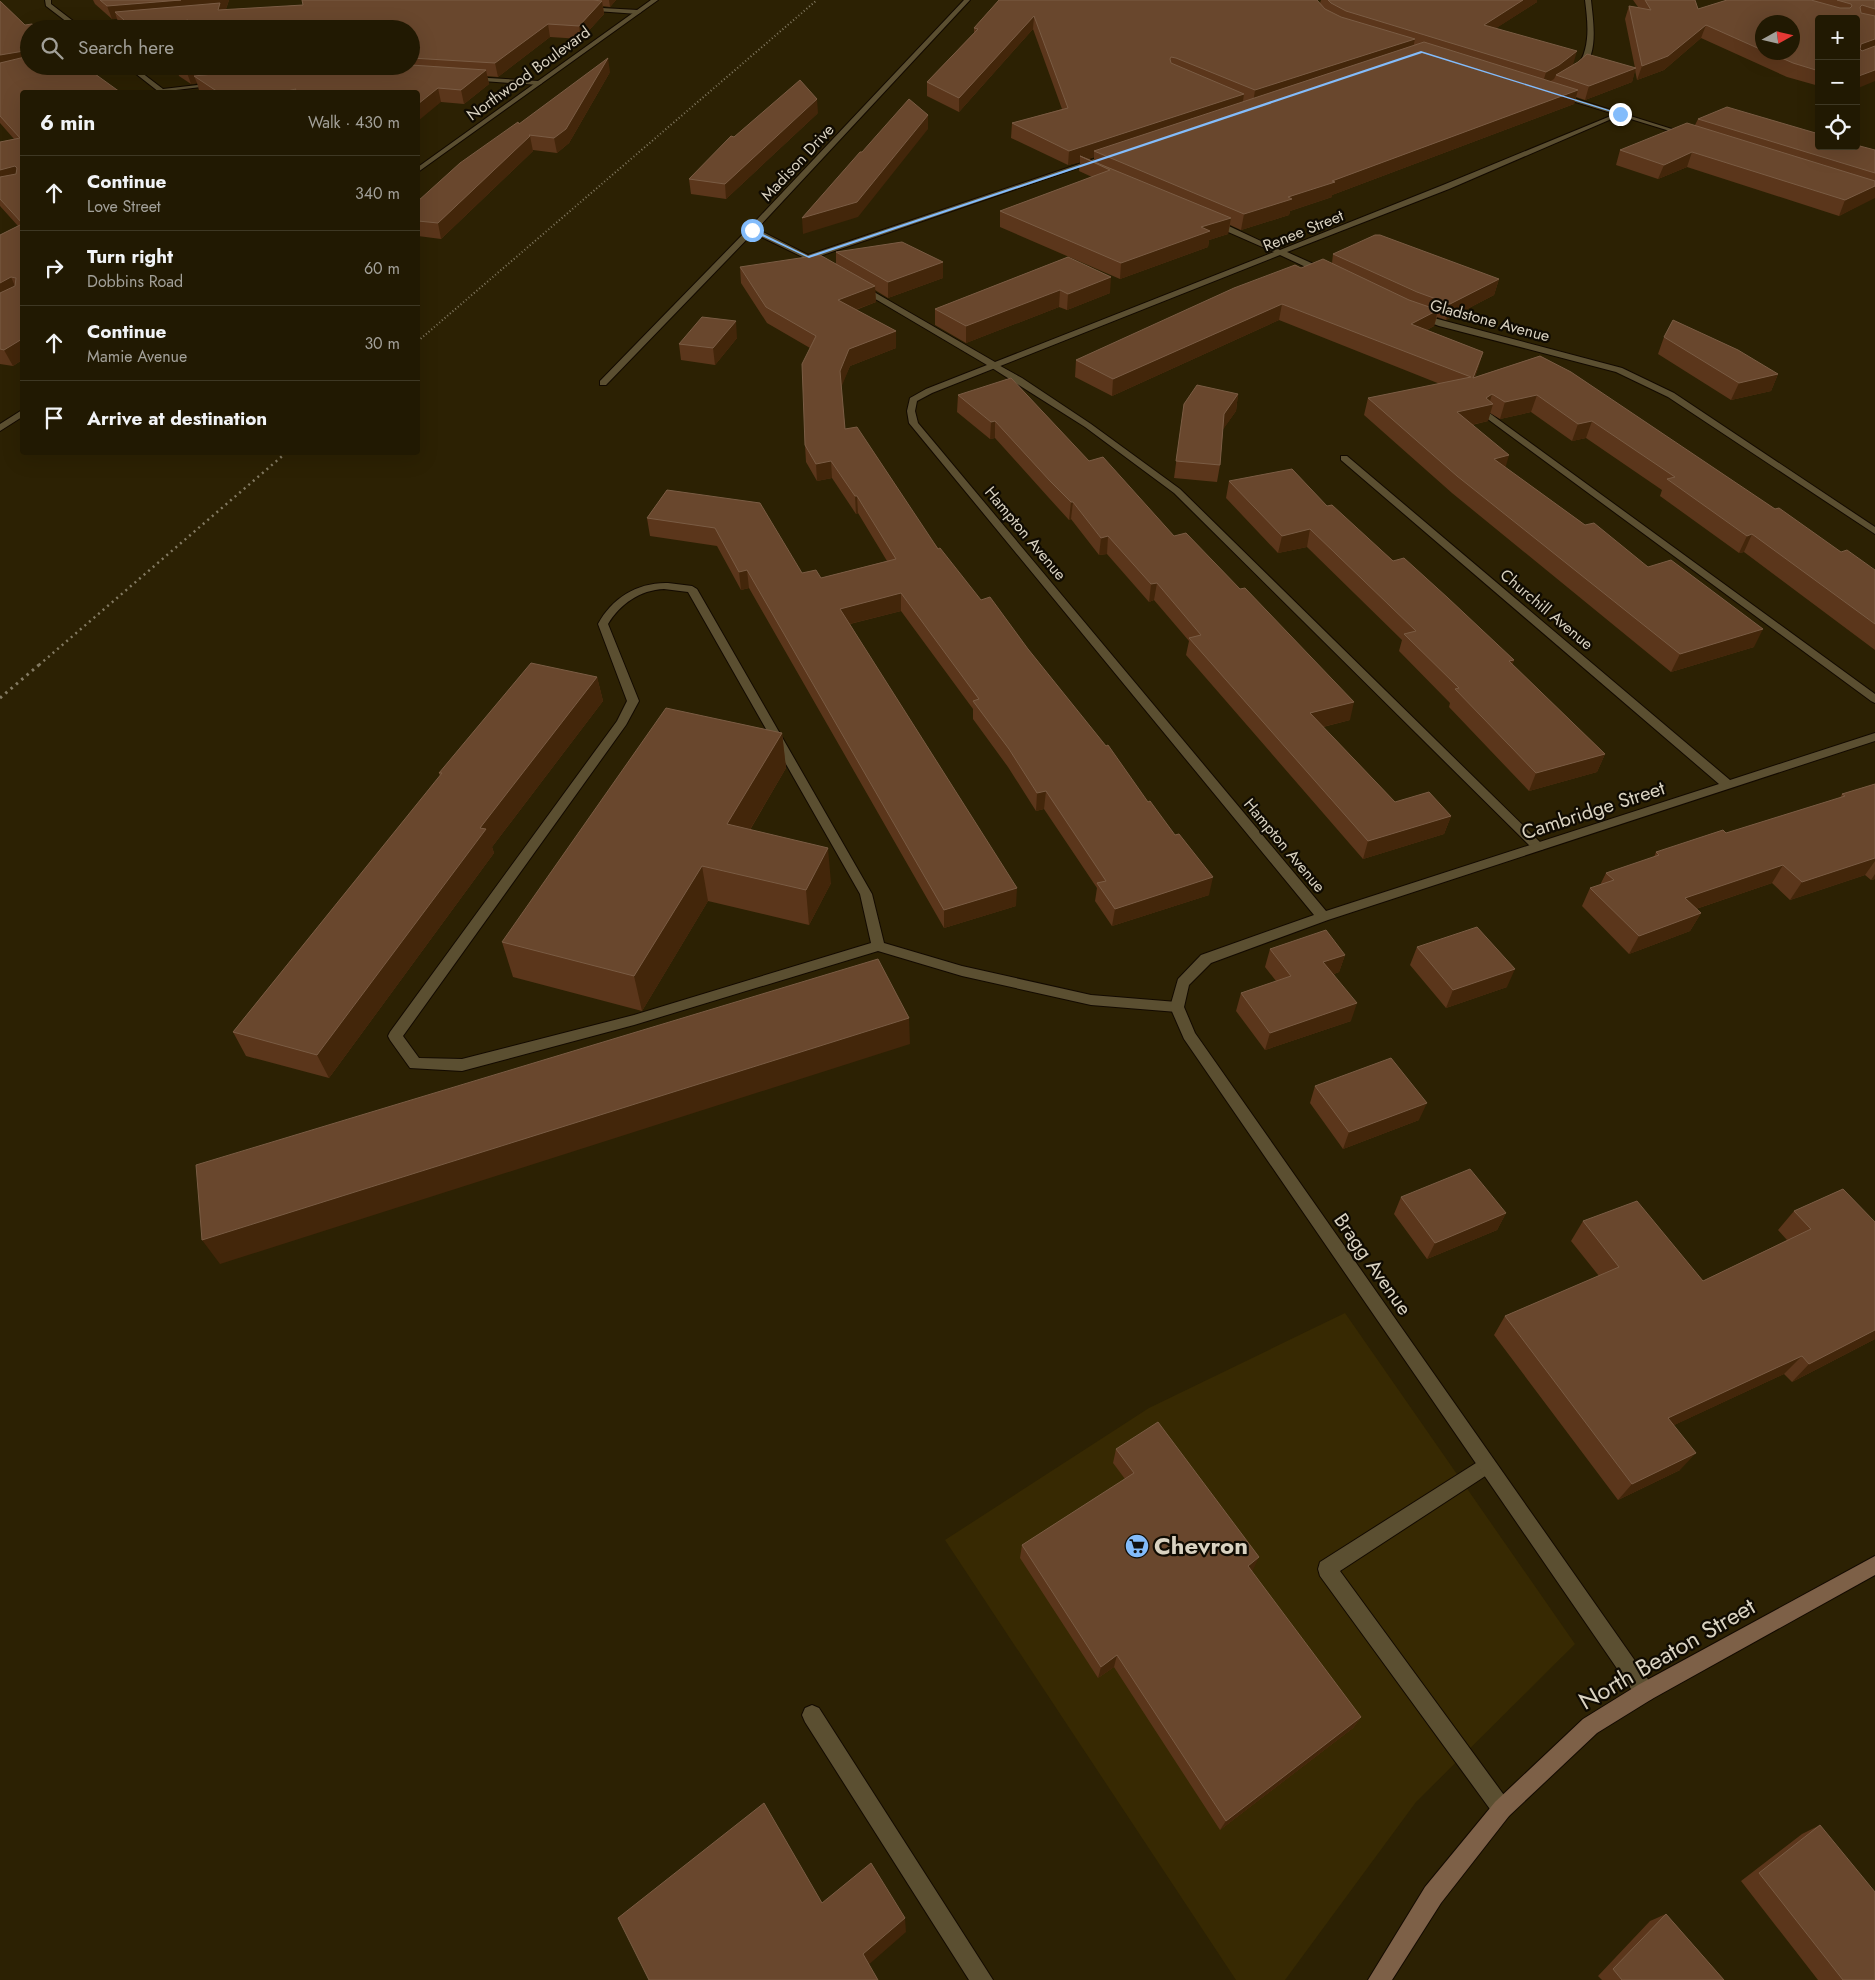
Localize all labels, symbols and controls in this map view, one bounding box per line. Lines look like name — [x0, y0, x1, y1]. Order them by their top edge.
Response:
north arrow — [1755, 15, 1800, 60]
map controls — [1815, 15, 1860, 150]
button: + — [1815, 15, 1860, 60]
search box — [20, 20, 420, 75]
street label: Northwood Boulevard — [462, 21, 595, 126]
icon: search — [38, 34, 66, 62]
text: Search here — [78, 34, 174, 61]
button: − — [1815, 60, 1860, 105]
route end — [1609, 103, 1632, 126]
button: locate — [1815, 105, 1860, 150]
text: 6 min — [40, 108, 95, 138]
text: Walk · 430 m — [308, 111, 400, 134]
street label: Madison Drive — [756, 119, 839, 206]
text: Continue — [87, 168, 166, 195]
icon: ahead — [40, 179, 68, 207]
text: 340 m — [355, 182, 400, 205]
text: Love Street — [87, 195, 161, 218]
street label: Renee Street — [1259, 204, 1347, 257]
route start — [741, 219, 764, 242]
text: Turn right — [87, 243, 173, 270]
icon: right — [40, 254, 68, 282]
text: 60 m — [364, 257, 400, 280]
text: Dobbins Road — [87, 270, 183, 293]
street label: Gladstone Avenue — [1427, 293, 1552, 348]
text: Continue — [87, 318, 166, 345]
icon: ahead — [40, 329, 68, 357]
text: 30 m — [364, 332, 400, 355]
text: Mamie Avenue — [87, 345, 187, 368]
icon: arrive — [40, 404, 68, 432]
text: Arrive at destination — [87, 405, 267, 432]
street label: Hampton Avenue — [979, 481, 1072, 585]
street label: Churchill Avenue — [1495, 564, 1598, 655]
street label: Cambridge Street — [1518, 774, 1669, 847]
street label: Hampton Avenue — [1238, 793, 1331, 897]
street label: Bragg Avenue — [1327, 1207, 1419, 1321]
place label: Chevron — [1154, 1528, 1248, 1563]
supermarket icon: Chevron — [1124, 1533, 1150, 1559]
street label: North Beaton Street — [1572, 1589, 1762, 1718]

